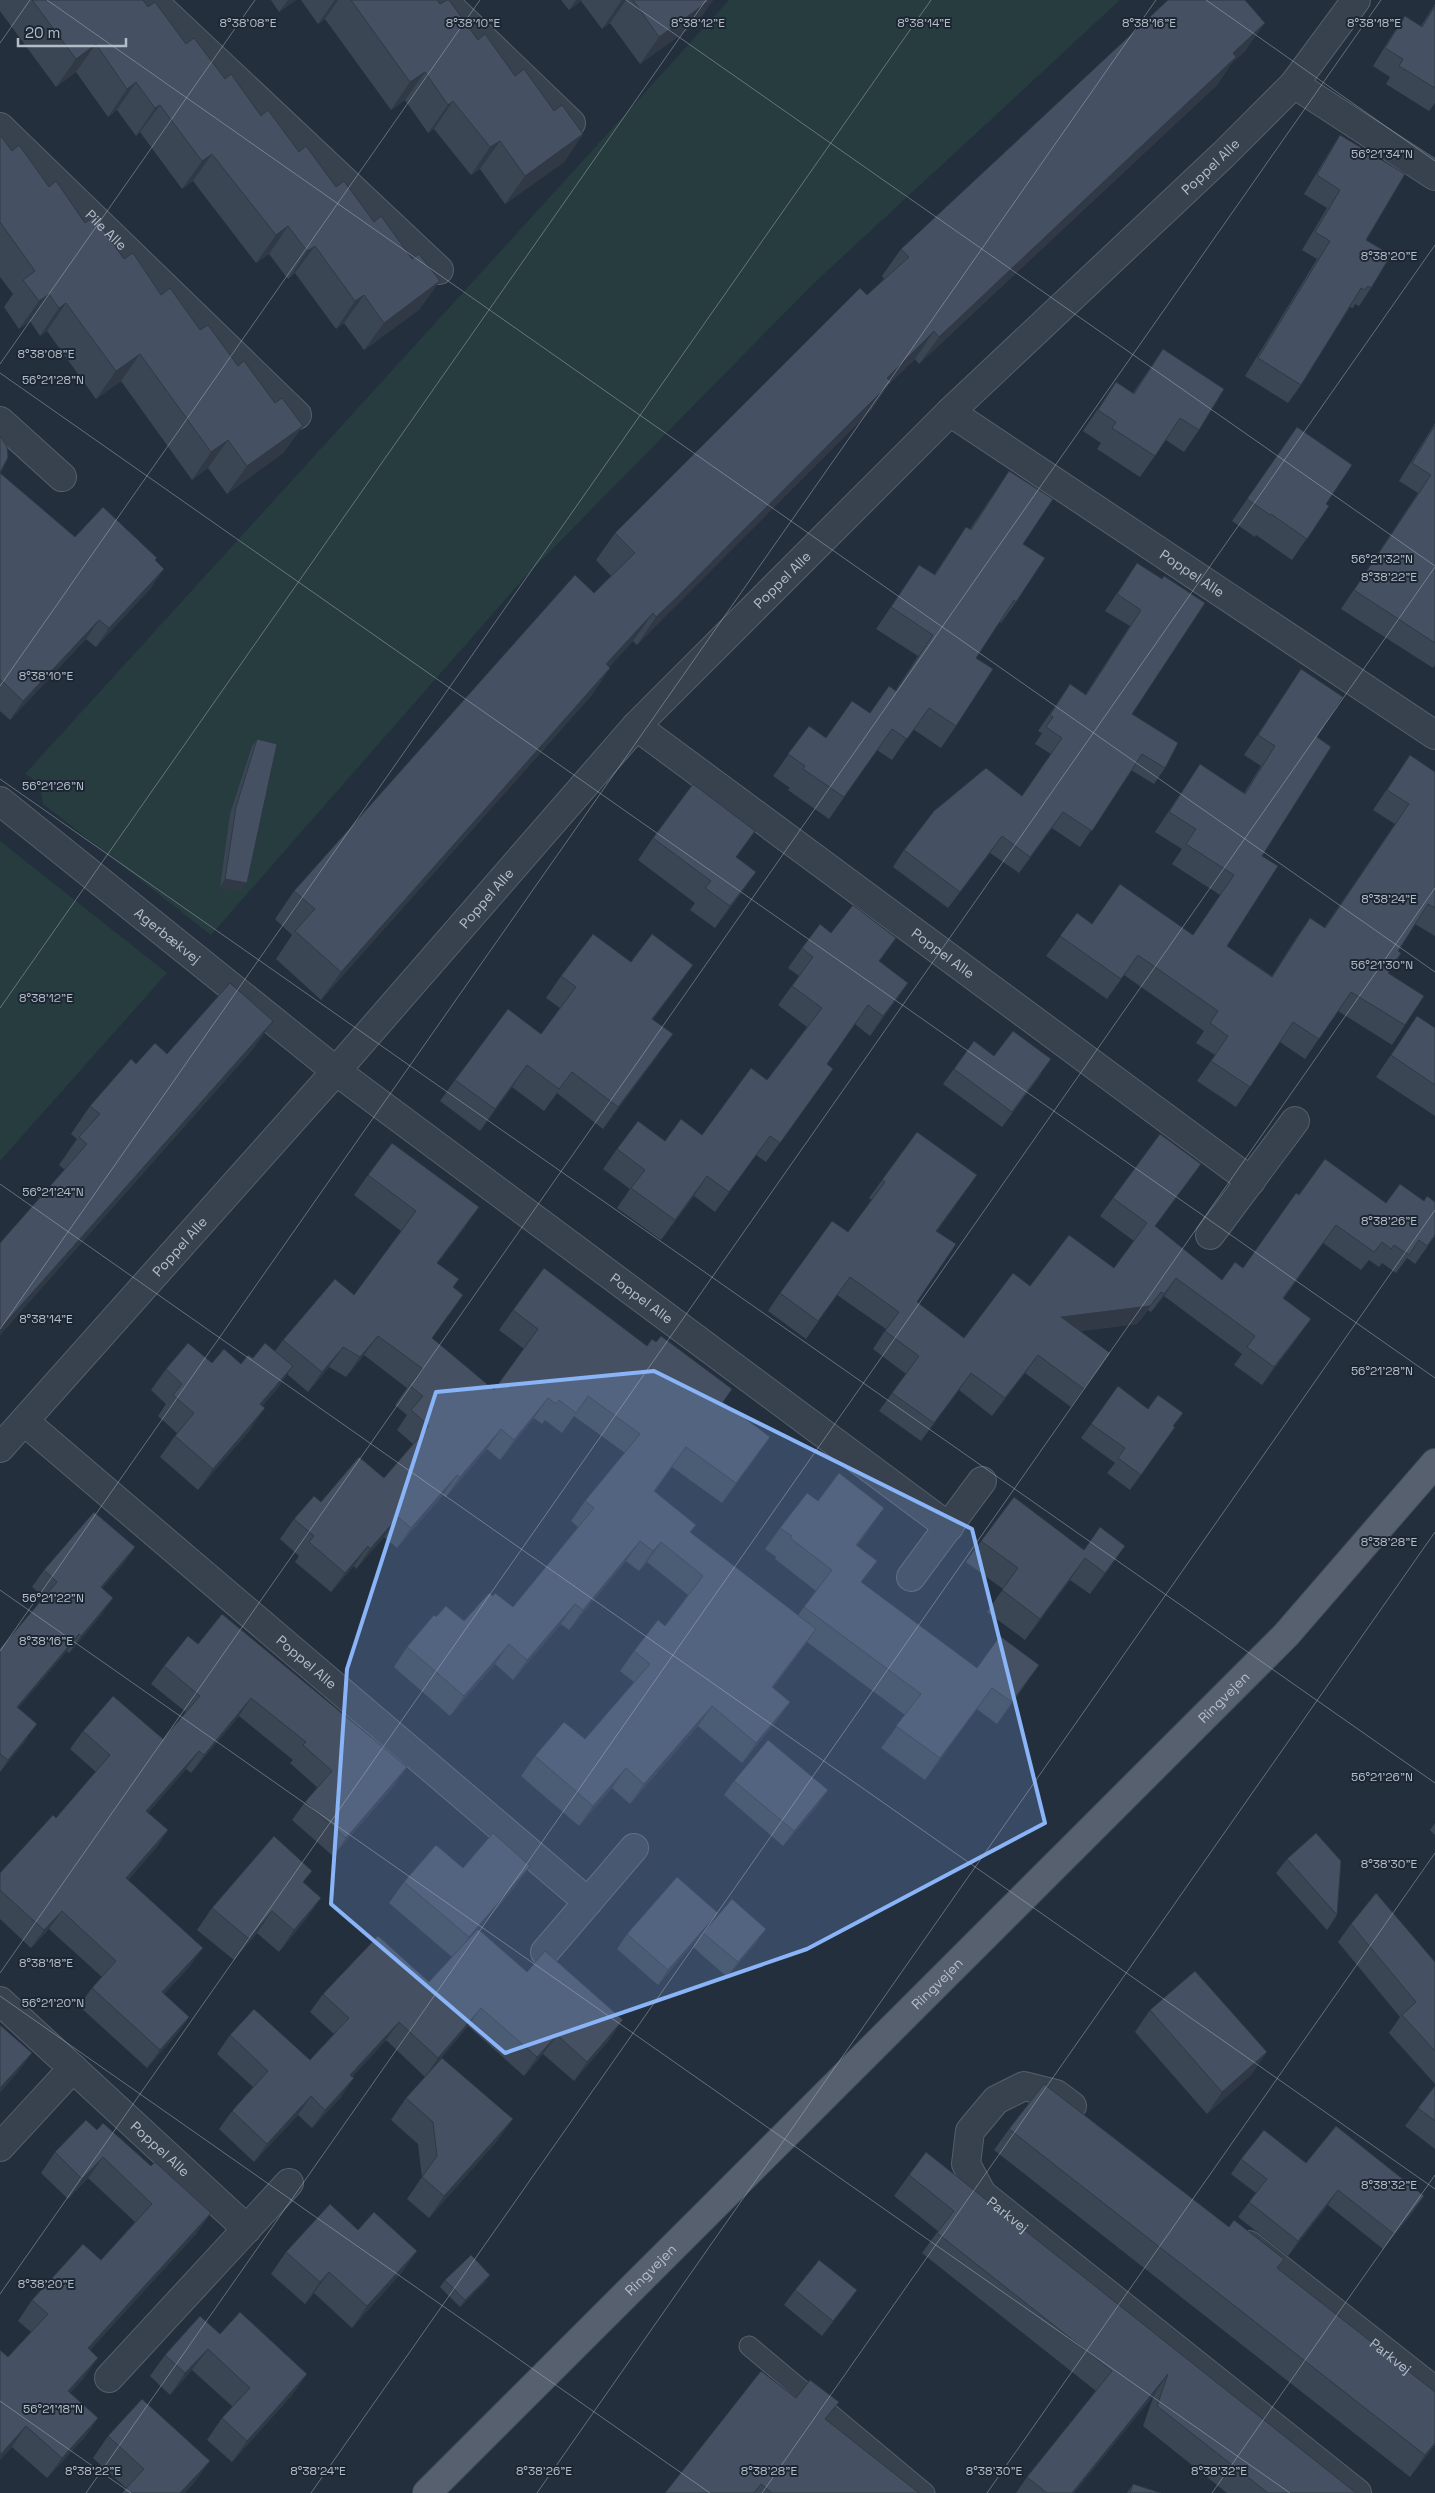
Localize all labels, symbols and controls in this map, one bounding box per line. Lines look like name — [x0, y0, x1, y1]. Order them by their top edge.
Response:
scale bar — [18, 15, 125, 47]
text: 8°38'08"E — [220, 15, 277, 31]
text: 8°38'10"E — [446, 15, 500, 31]
text: 8°38'12"E — [671, 15, 725, 31]
text: 8°38'14"E — [897, 15, 951, 31]
text: 8°38'16"E — [1122, 15, 1176, 31]
text: 8°38'18"E — [1347, 15, 1401, 31]
text: 20 m — [25, 23, 60, 42]
street label: Poppel Alle — [1177, 135, 1243, 199]
text: 56°21'34"N — [1351, 146, 1413, 162]
street label: Pile Alle — [82, 206, 131, 254]
text: 8°38'20"E — [1361, 248, 1418, 264]
text: 8°38'08"E — [18, 346, 75, 362]
text: 56°21'28"N — [22, 372, 84, 388]
street label: Poppel Alle — [1156, 545, 1228, 601]
street label: Poppel Alle — [750, 547, 815, 612]
text: 56°21'32"N — [1351, 551, 1413, 567]
text: 8°38'22"E — [1361, 569, 1417, 585]
text: 8°38'10"E — [19, 668, 73, 684]
text: 56°21'26"N — [22, 778, 84, 794]
street label: Poppel Alle — [455, 864, 517, 932]
text: 8°38'24"E — [1361, 891, 1417, 907]
street label: Agerbækvej — [131, 904, 204, 968]
street label: Poppel Alle — [908, 924, 978, 982]
text: 56°21'30"N — [1351, 957, 1413, 973]
text: 8°38'12"E — [19, 990, 73, 1006]
text: 56°21'24"N — [22, 1184, 84, 1200]
street label: Poppel Alle — [148, 1213, 211, 1280]
text: 8°38'26"E — [1361, 1213, 1417, 1229]
street label: Poppel Alle — [607, 1269, 677, 1328]
text: 8°38'14"E — [19, 1311, 73, 1327]
text: 56°21'28"N — [1351, 1363, 1413, 1379]
text: 8°38'28"E — [1361, 1534, 1417, 1550]
text: 56°21'22"N — [22, 1590, 84, 1606]
street label: Poppel Alle — [273, 1631, 341, 1693]
text: 8°38'16"E — [19, 1633, 73, 1649]
street label: Ringvejen — [1194, 1668, 1253, 1727]
text: 56°21'26"N — [1351, 1769, 1413, 1785]
text: 8°38'30"E — [1361, 1856, 1418, 1872]
street label: Ringvejen — [907, 1954, 967, 2013]
text: 8°38'18"E — [19, 1955, 73, 1971]
text: 56°21'20"N — [22, 1995, 84, 2011]
street label: Poppel Alle — [127, 2117, 194, 2181]
text: 8°38'32"E — [1361, 2177, 1417, 2193]
street label: Parkvej — [983, 2193, 1032, 2237]
street label: Ringvejen — [621, 2240, 680, 2299]
text: 8°38'20"E — [18, 2276, 75, 2292]
street label: Parkvej — [1366, 2334, 1415, 2378]
text: 56°21'18"N — [23, 2401, 83, 2417]
text: 8°38'22"E — [65, 2463, 121, 2479]
text: 8°38'24"E — [290, 2463, 346, 2479]
text: 8°38'26"E — [516, 2463, 572, 2479]
text: 8°38'28"E — [741, 2463, 797, 2479]
text: 8°38'30"E — [966, 2463, 1023, 2479]
text: 8°38'32"E — [1191, 2463, 1247, 2479]

